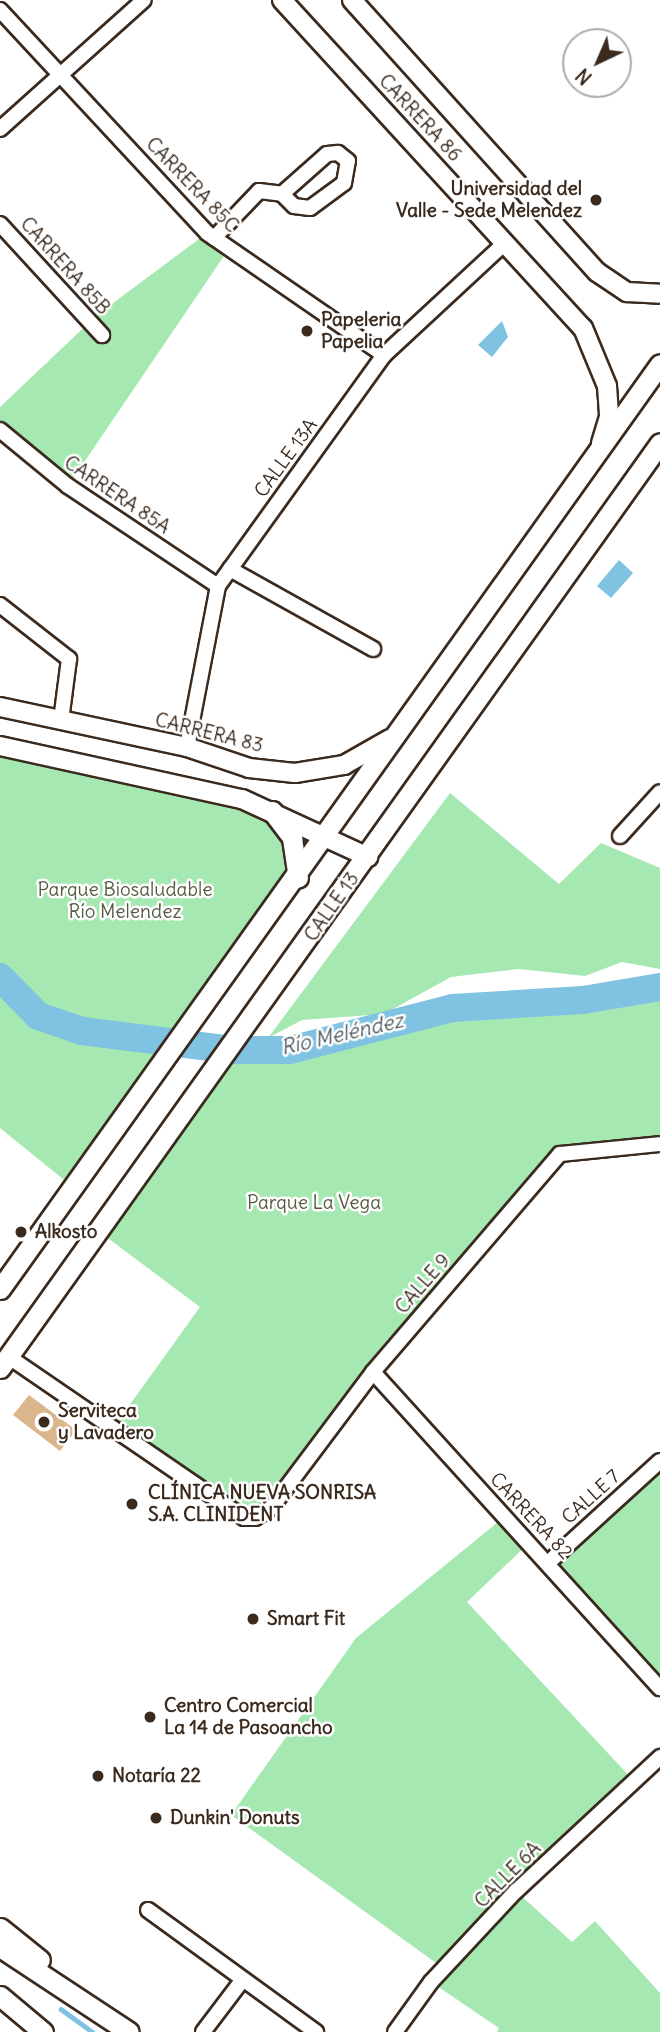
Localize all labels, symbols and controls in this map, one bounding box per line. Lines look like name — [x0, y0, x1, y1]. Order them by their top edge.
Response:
north arrow — [562, 28, 632, 98]
text: N — [571, 63, 597, 90]
street label: CARRERA 86 — [374, 70, 466, 166]
street label: CARRERA 85C — [141, 133, 243, 237]
place label: Universidad del Valle - Sede Melendez — [396, 178, 582, 222]
marker: Universidad del Valle - Sede Melendez — [588, 192, 604, 208]
street label: CARRERA 85B — [15, 213, 115, 319]
place label: Papeleria Papelia — [321, 309, 401, 353]
marker: Papeleria Papelia — [299, 323, 315, 339]
street label: CALLE 13A — [250, 414, 322, 502]
street label: CARRERA 85A — [60, 451, 174, 539]
street label: CARRERA 83 — [153, 709, 265, 757]
street label: CALLE 13 — [300, 868, 364, 946]
park label: Parque Biosaludable Río Melendez — [38, 879, 212, 923]
water label: Río Meléndez — [278, 1008, 406, 1060]
park label: Parque La Vega — [247, 1192, 381, 1214]
place label: Alkosto — [35, 1221, 97, 1243]
marker: Alkosto — [13, 1224, 29, 1240]
street label: CALLE 9 — [391, 1249, 455, 1319]
place label: Serviteca y Lavadero — [58, 1400, 154, 1444]
marker: Serviteca y Lavadero — [36, 1414, 52, 1430]
street label: CALLE 7 — [557, 1465, 625, 1529]
street label: CARRERA 82 — [485, 1468, 577, 1564]
place label: CLÍNICA NUEVA SONRISA S.A. CLINIDENT — [148, 1482, 376, 1526]
marker: CLÍNICA NUEVA SONRISA S.A. CLINIDENT — [122, 1494, 142, 1514]
place label: Smart Fit — [267, 1608, 345, 1630]
marker: Smart Fit — [245, 1611, 261, 1627]
place label: Centro Comercial La 14 de Pasoancho — [164, 1695, 333, 1739]
marker: Centro Comercial La 14 de Pasoancho — [142, 1709, 158, 1725]
place label: Notaría 22 — [112, 1765, 201, 1787]
marker: Notaría 22 — [90, 1768, 106, 1784]
place label: Dunkin' Donuts — [170, 1807, 300, 1829]
marker: Dunkin' Donuts — [148, 1810, 164, 1826]
street label: CALLE 6A — [470, 1837, 546, 1913]

